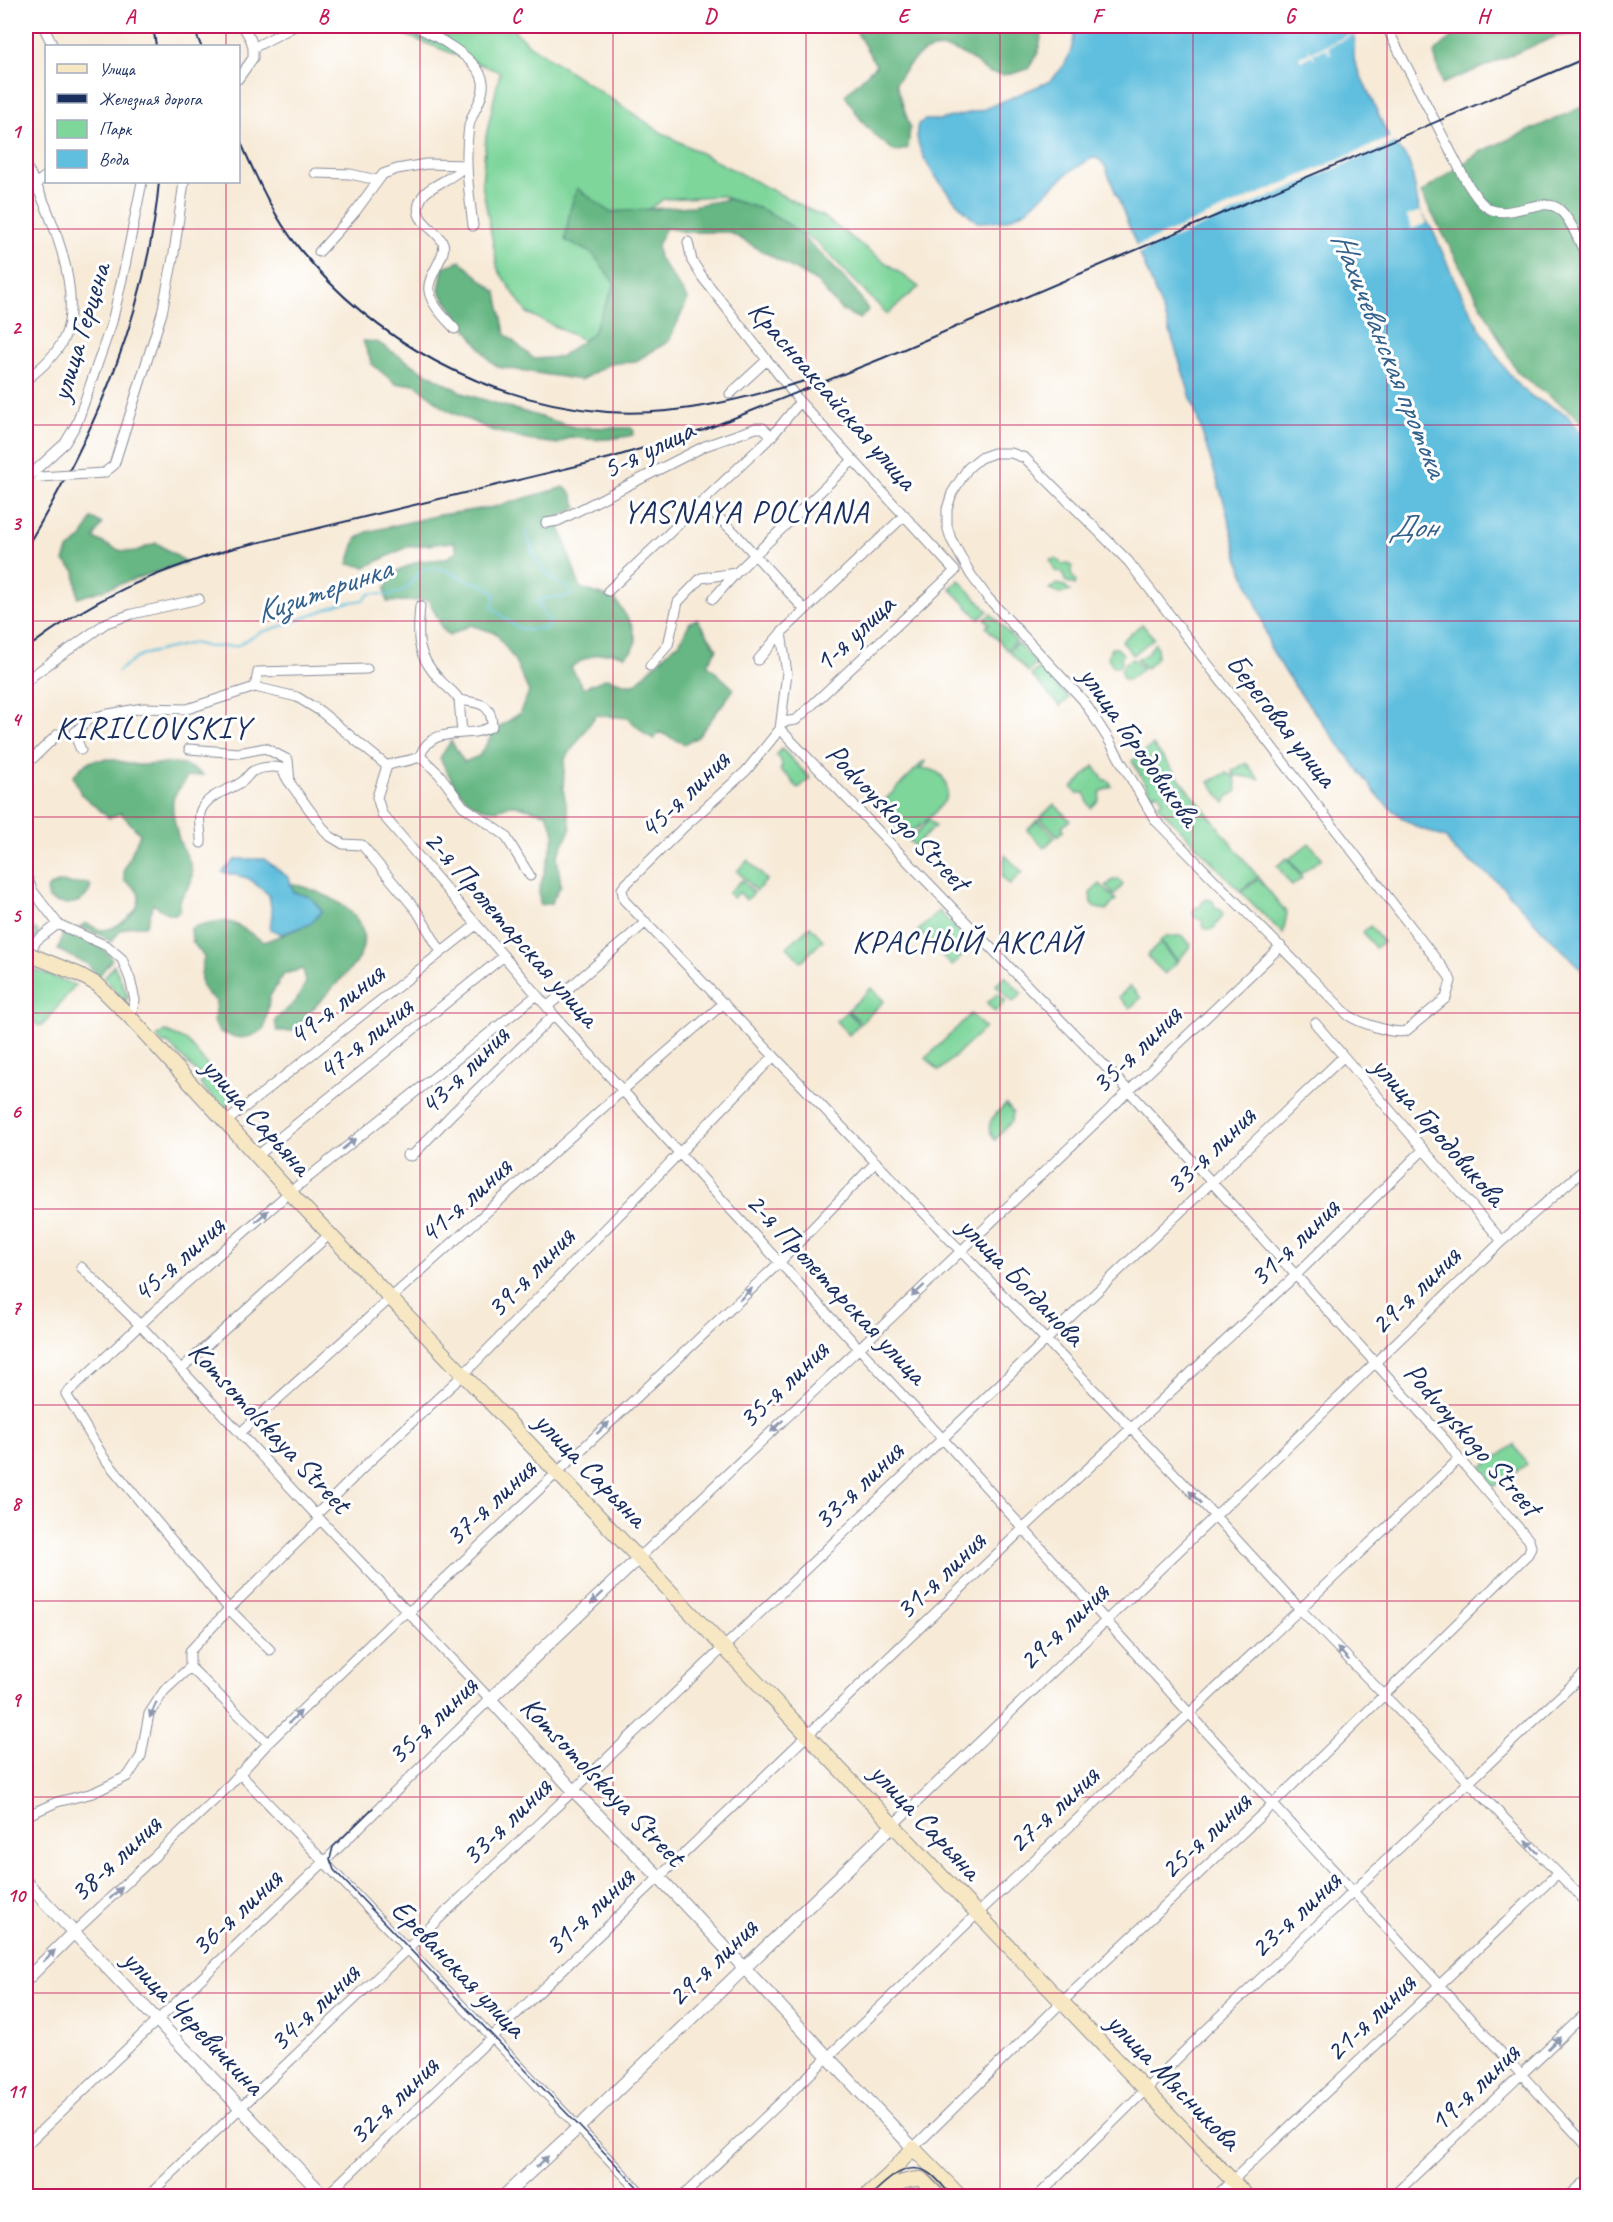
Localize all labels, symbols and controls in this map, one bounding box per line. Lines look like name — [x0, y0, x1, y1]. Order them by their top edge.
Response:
text: A — [125, 4, 137, 29]
text: B — [318, 4, 330, 29]
text: C — [511, 4, 523, 29]
text: D — [704, 4, 718, 29]
text: E — [898, 4, 912, 29]
text: F — [1092, 4, 1106, 29]
text: G — [1285, 4, 1298, 29]
text: H — [1477, 4, 1492, 29]
legend — [45, 45, 240, 183]
text: Улица — [99, 58, 136, 80]
text: Железная дорога — [99, 88, 203, 111]
text: Парк — [99, 118, 133, 140]
text: 1 — [12, 119, 23, 144]
text: Вода — [99, 148, 130, 170]
water label: Нахичеванская протока — [1322, 226, 1459, 486]
street label: улица Герцена — [40, 256, 120, 407]
street label: Красноаксайская улица — [740, 292, 927, 499]
text: 2 — [12, 315, 23, 340]
street label: 5-я улица — [596, 410, 702, 487]
district label: YASNAYA POLYANA — [623, 491, 870, 532]
water label: Дон — [1388, 506, 1442, 547]
text: 3 — [12, 511, 23, 536]
water label: Кизитеринка — [250, 547, 399, 632]
street label: 1-я улица — [805, 585, 904, 680]
street label: Береговая улица — [1218, 646, 1347, 796]
street label: улица Городовикова — [1070, 657, 1211, 836]
text: 4 — [12, 707, 24, 732]
district label: KIRILLOVSKIY — [55, 707, 255, 748]
street label: Podvoyskogo Street — [818, 735, 981, 902]
street label: 45-я линия — [630, 741, 738, 847]
street label: 2-я Пролетарская улица — [416, 821, 610, 1037]
text: 5 — [12, 903, 23, 928]
district label: КРАСНЫЙ АКСАЙ — [852, 921, 1085, 962]
street label: 49-я линия — [280, 954, 393, 1054]
street label: 47-я линия — [309, 987, 422, 1088]
street label: 35-я линия — [1082, 996, 1190, 1102]
street label: 43-я линия — [411, 1016, 518, 1123]
street label: улица Городовикова — [1362, 1046, 1516, 1216]
street label: улица Сарьяна — [192, 1047, 322, 1185]
street label: 33-я линия — [1156, 1097, 1264, 1203]
text: 6 — [11, 1099, 22, 1124]
one-way arrow — [341, 1138, 357, 1151]
street label: 41-я линия — [411, 1148, 520, 1252]
street label: 2-я Пролетарская улица — [738, 1184, 938, 1394]
street label: 31-я линия — [1240, 1189, 1348, 1295]
street label: 45-я линия — [124, 1207, 233, 1311]
street label: улица Богданова — [949, 1207, 1095, 1355]
one-way arrow — [254, 1210, 269, 1223]
street label: 39-я линия — [477, 1218, 583, 1326]
street label: 29-я линия — [1361, 1237, 1469, 1343]
one-way arrow — [911, 1284, 926, 1297]
one-way arrow — [738, 1288, 752, 1302]
text: 7 — [12, 1295, 23, 1320]
street label: 35-я линия — [729, 1331, 837, 1437]
street label: Komsomolskaya Street — [180, 1333, 362, 1523]
street label: Podvoyskogo Street — [1396, 1354, 1553, 1527]
street label: улица Сарьяна — [525, 1401, 658, 1537]
one-way arrow — [770, 1418, 784, 1432]
one-way arrow — [596, 1421, 611, 1435]
street label: 33-я линия — [804, 1432, 912, 1538]
street label: 37-я линия — [436, 1449, 545, 1554]
one-way arrow — [1189, 1490, 1203, 1504]
text: 8 — [12, 1491, 24, 1516]
street label: 31-я линия — [886, 1522, 994, 1628]
street label: 29-я линия — [1009, 1573, 1117, 1679]
one-way arrow — [589, 1591, 604, 1605]
one-way arrow — [1337, 1647, 1351, 1661]
street label: 35-я линия — [378, 1667, 486, 1773]
text: 9 — [12, 1687, 23, 1712]
street label: Komsomolskaya Street — [512, 1688, 696, 1876]
one-way arrow — [148, 1702, 157, 1719]
one-way arrow — [287, 1710, 301, 1724]
street label: улица Сарьяна — [861, 1753, 992, 1890]
street label: 27-я линия — [999, 1756, 1108, 1861]
street label: 33-я линия — [452, 1768, 560, 1874]
street label: 25-я линия — [1151, 1782, 1260, 1887]
street label: 38-я линия — [61, 1805, 170, 1910]
one-way arrow — [1526, 1841, 1540, 1855]
street label: 31-я линия — [535, 1858, 643, 1964]
street label: 36-я линия — [182, 1859, 291, 1964]
street label: 23-я линия — [1241, 1861, 1350, 1966]
text: 10 — [7, 1883, 27, 1908]
one-way arrow — [108, 1887, 123, 1900]
street label: Ереванская улица — [383, 1890, 536, 2047]
street label: 29-я линия — [658, 1909, 766, 2015]
street label: улица Черевичкина — [113, 1940, 275, 2104]
one-way arrow — [42, 1950, 56, 1964]
street label: 34-я линия — [260, 1954, 368, 2060]
street label: 21-я линия — [1316, 1964, 1424, 2070]
street label: улица Мясникова — [1097, 2002, 1251, 2160]
street label: 19-я линия — [1420, 2034, 1528, 2140]
one-way arrow — [1547, 2037, 1561, 2051]
street label: 32-я линия — [339, 2047, 447, 2153]
text: 11 — [7, 2079, 27, 2104]
one-way arrow — [534, 2155, 549, 2169]

